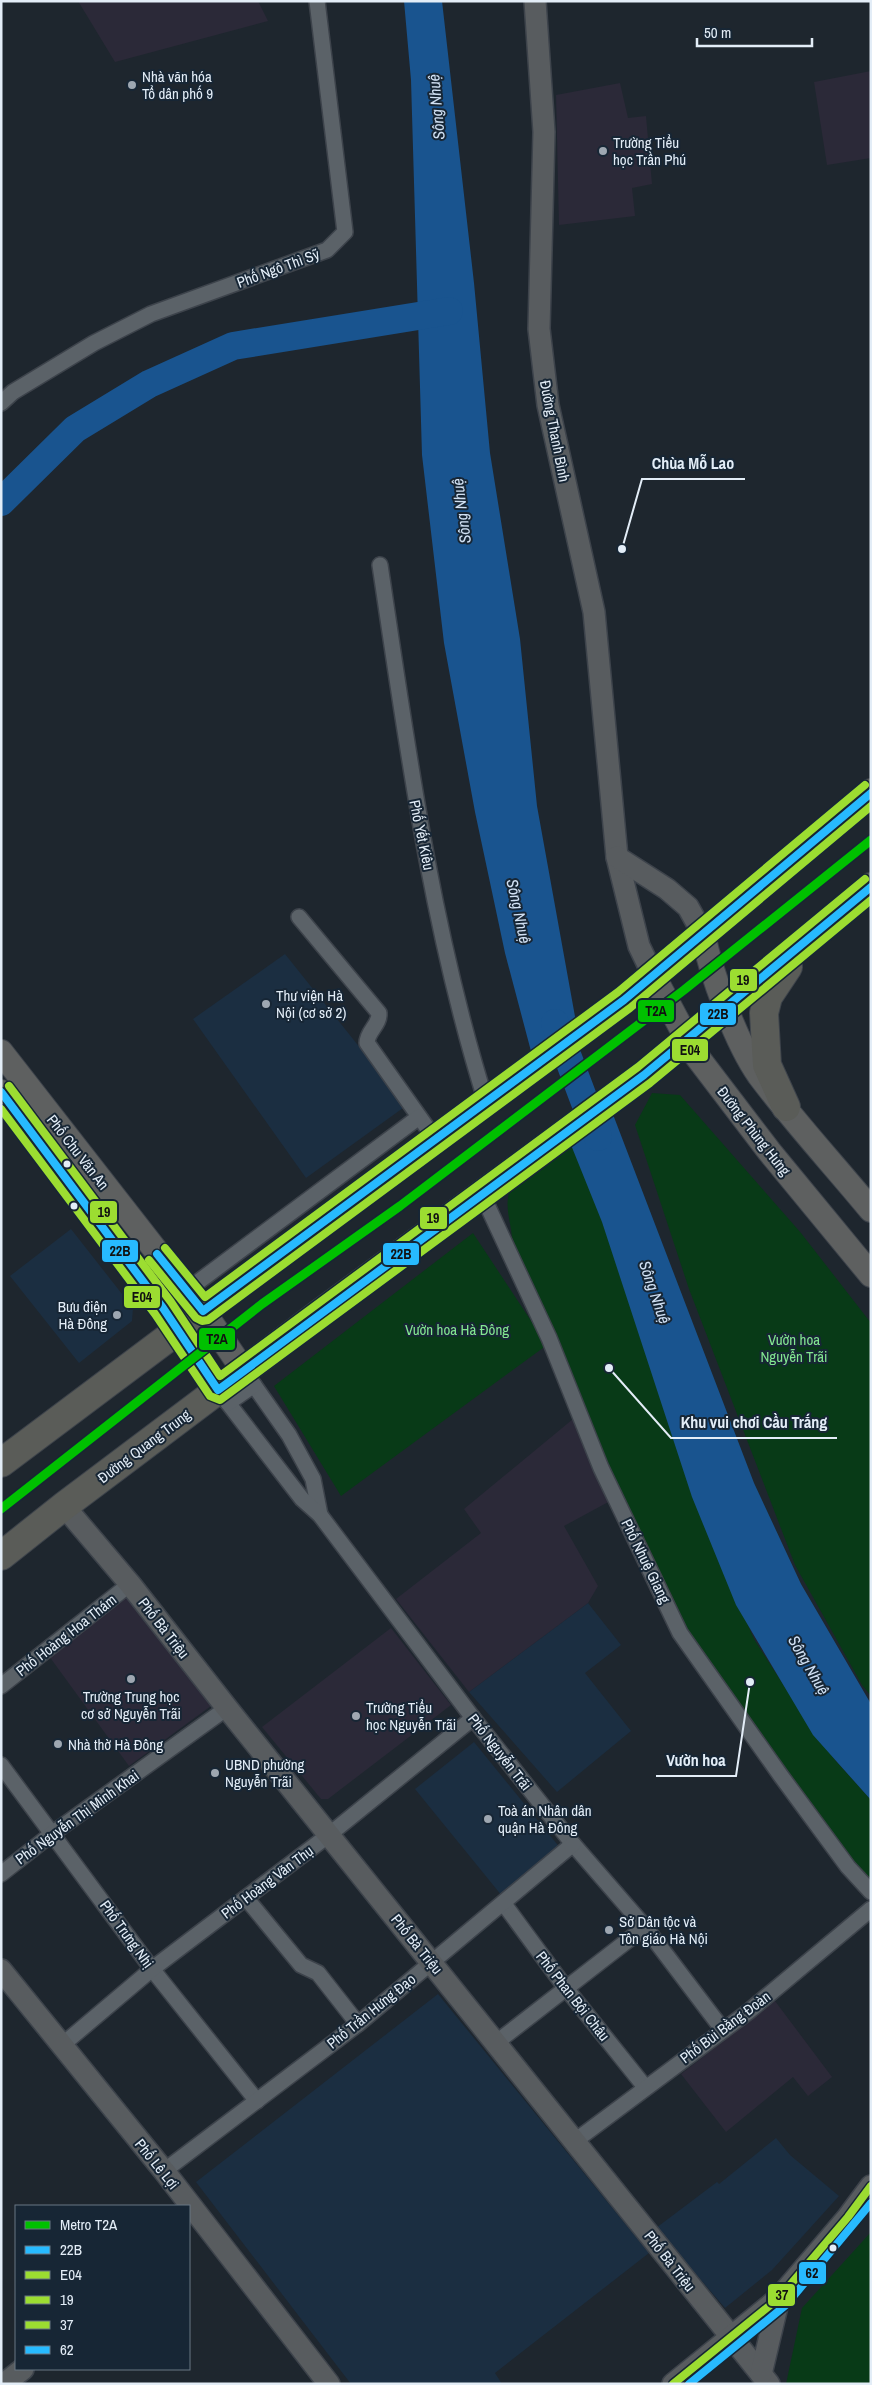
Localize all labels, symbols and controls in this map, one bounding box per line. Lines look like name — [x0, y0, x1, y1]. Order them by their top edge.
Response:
scale bar — [697, 15, 812, 47]
text: 50 m — [704, 22, 731, 43]
place label: Nhà văn hóa Tổ dân phố 9 — [142, 66, 213, 104]
water label: Sông Nhuệ — [422, 73, 450, 141]
marker: Nhà văn hóa Tổ dân phố 9 — [126, 79, 138, 91]
place label: Trường Tiểu học Trần Phú — [613, 132, 686, 170]
marker: Trường Tiểu học Trần Phú — [597, 145, 609, 157]
street label: Phố Ngô Thì Sỹ — [234, 243, 323, 293]
street label: Đường Thanh Bình — [535, 378, 575, 484]
callout: Chùa Mỗ Lao — [642, 448, 745, 479]
text: Chùa Mỗ Lao — [652, 452, 734, 474]
water label: Sông Nhuệ — [446, 477, 476, 545]
street label: Phố Yết Kiêu — [404, 798, 440, 872]
water label: Sông Nhuệ — [501, 877, 537, 945]
line badge: 19 — [729, 968, 758, 992]
text: 19 — [737, 971, 749, 989]
place label: Thư viện Hà Nội (cơ sở 2) — [276, 985, 346, 1023]
marker: Thư viện Hà Nội (cơ sở 2) — [260, 998, 272, 1010]
line badge: T2A — [637, 999, 675, 1023]
text: T2A — [645, 1002, 668, 1020]
line badge: 22B — [699, 1002, 737, 1026]
text: 22B — [707, 1005, 729, 1023]
line badge: E04 — [671, 1038, 709, 1062]
text: E04 — [680, 1041, 701, 1059]
street label: Đường Phùng Hưng — [712, 1082, 796, 1180]
street label: Phố Chu Văn An — [42, 1110, 114, 1194]
unlabelled marker — [62, 1159, 72, 1169]
line badge: 19 — [89, 1200, 118, 1224]
unlabelled marker — [69, 1201, 79, 1211]
text: 19 — [98, 1203, 110, 1221]
line badge: 19 — [419, 1206, 448, 1230]
text: 19 — [427, 1209, 439, 1227]
line badge: 22B — [101, 1239, 139, 1263]
text: 22B — [109, 1242, 131, 1260]
line badge: 22B — [382, 1242, 420, 1266]
text: 22B — [390, 1245, 412, 1263]
water label: Sông Nhuệ — [634, 1257, 676, 1327]
line badge: E04 — [123, 1285, 161, 1309]
text: E04 — [132, 1288, 153, 1306]
place label: Bưu điện Hà Đông — [58, 1296, 107, 1334]
marker: Bưu điện Hà Đông — [111, 1309, 123, 1321]
park label: Vườn hoa Hà Đông — [405, 1319, 509, 1340]
line badge: T2A — [198, 1327, 236, 1351]
park label: Vườn hoa Nguyễn Trãi — [760, 1329, 828, 1367]
text: T2A — [206, 1330, 229, 1348]
street label: Đường Quang Trung — [93, 1404, 195, 1488]
callout: Khu vui chơi Cầu Trắng — [671, 1407, 837, 1438]
text: Khu vui chơi Cầu Trắng — [681, 1411, 827, 1433]
street label: Phố Nhuệ Giang — [616, 1515, 676, 1607]
street label: Phố Hoàng Hoa Thám — [11, 1589, 121, 1681]
street label: Phố Bà Triệu — [134, 1593, 194, 1663]
water label: Sông Nhuệ — [783, 1631, 835, 1699]
marker: Trường Trung học cơ sở Nguyễn Trãi — [125, 1673, 137, 1685]
place label: Trường Trung học cơ sở Nguyễn Trãi — [81, 1686, 181, 1724]
place label: Trường Tiểu học Nguyễn Trãi — [366, 1697, 456, 1735]
street label: Phố Nguyễn Trãi — [463, 1709, 537, 1795]
marker: Trường Tiểu học Nguyễn Trãi — [350, 1710, 362, 1722]
place label: Nhà thờ Hà Đông — [68, 1734, 163, 1755]
marker: Nhà thờ Hà Đông — [52, 1738, 64, 1750]
callout: Vườn hoa — [656, 1745, 736, 1776]
text: Vườn hoa — [666, 1749, 726, 1771]
place label: UBND phường Nguyễn Trãi — [225, 1754, 304, 1792]
street label: Phố Nguyễn Thị Minh Khai — [11, 1765, 143, 1869]
marker: UBND phường Nguyễn Trãi — [209, 1767, 221, 1779]
place label: Toà án Nhân dân quận Hà Đông — [498, 1800, 592, 1838]
marker: Toà án Nhân dân quận Hà Đông — [482, 1813, 494, 1825]
street label: Phố Hoàng Văn Thụ — [217, 1840, 317, 1924]
street label: Phố Trưng Nhị — [95, 1896, 159, 1972]
street label: Phố Bà Triệu — [386, 1909, 448, 1979]
place label: Sở Dân tộc và Tôn giáo Hà Nội — [619, 1911, 708, 1949]
marker: Sở Dân tộc và Tôn giáo Hà Nội — [603, 1924, 615, 1936]
street label: Phố Phan Bội Châu — [531, 1947, 615, 2045]
street label: Phố Trần Hưng Đạo — [322, 1969, 420, 2053]
street label: Phố Bùi Bằng Đoàn — [675, 1986, 775, 2068]
street label: Phố Lê Lợi — [130, 2134, 184, 2194]
legend — [15, 2205, 190, 2370]
text: Metro T2A — [60, 2214, 118, 2235]
street label: Phố Bà Triệu — [640, 2226, 700, 2296]
text: 22B — [60, 2239, 82, 2260]
unlabelled marker — [828, 2243, 838, 2253]
line badge: 62 — [798, 2261, 827, 2285]
text: E04 — [60, 2264, 82, 2285]
text: 62 — [806, 2264, 818, 2282]
line badge: 37 — [767, 2283, 796, 2307]
text: 37 — [776, 2286, 789, 2304]
text: 19 — [60, 2289, 74, 2310]
text: 37 — [60, 2314, 74, 2335]
text: 62 — [60, 2339, 74, 2360]

